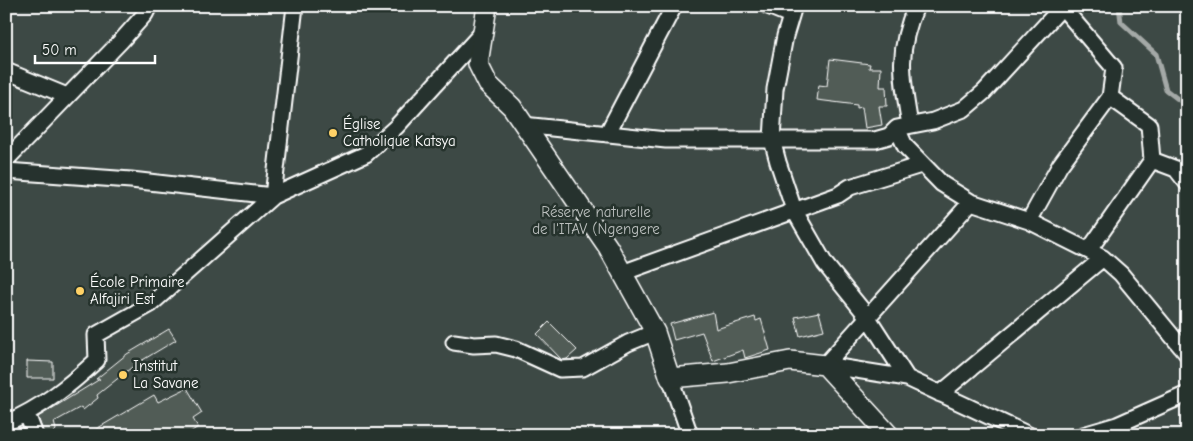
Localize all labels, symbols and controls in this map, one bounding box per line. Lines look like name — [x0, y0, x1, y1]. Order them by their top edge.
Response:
scale bar — [35, 32, 155, 64]
text: 50 m — [42, 41, 77, 59]
place label: Église Catholique Katsya — [343, 114, 456, 150]
marker: Église Catholique Katsya — [327, 127, 339, 139]
park label: Réserve naturelle de l'ITAV (Ngengere — [532, 203, 660, 238]
place label: École Primaire Alfajiri Est — [90, 272, 185, 308]
marker: École Primaire Alfajiri Est — [74, 285, 86, 297]
place label: Institut La Savane — [133, 357, 199, 392]
marker: Institut La Savane — [117, 369, 129, 381]

